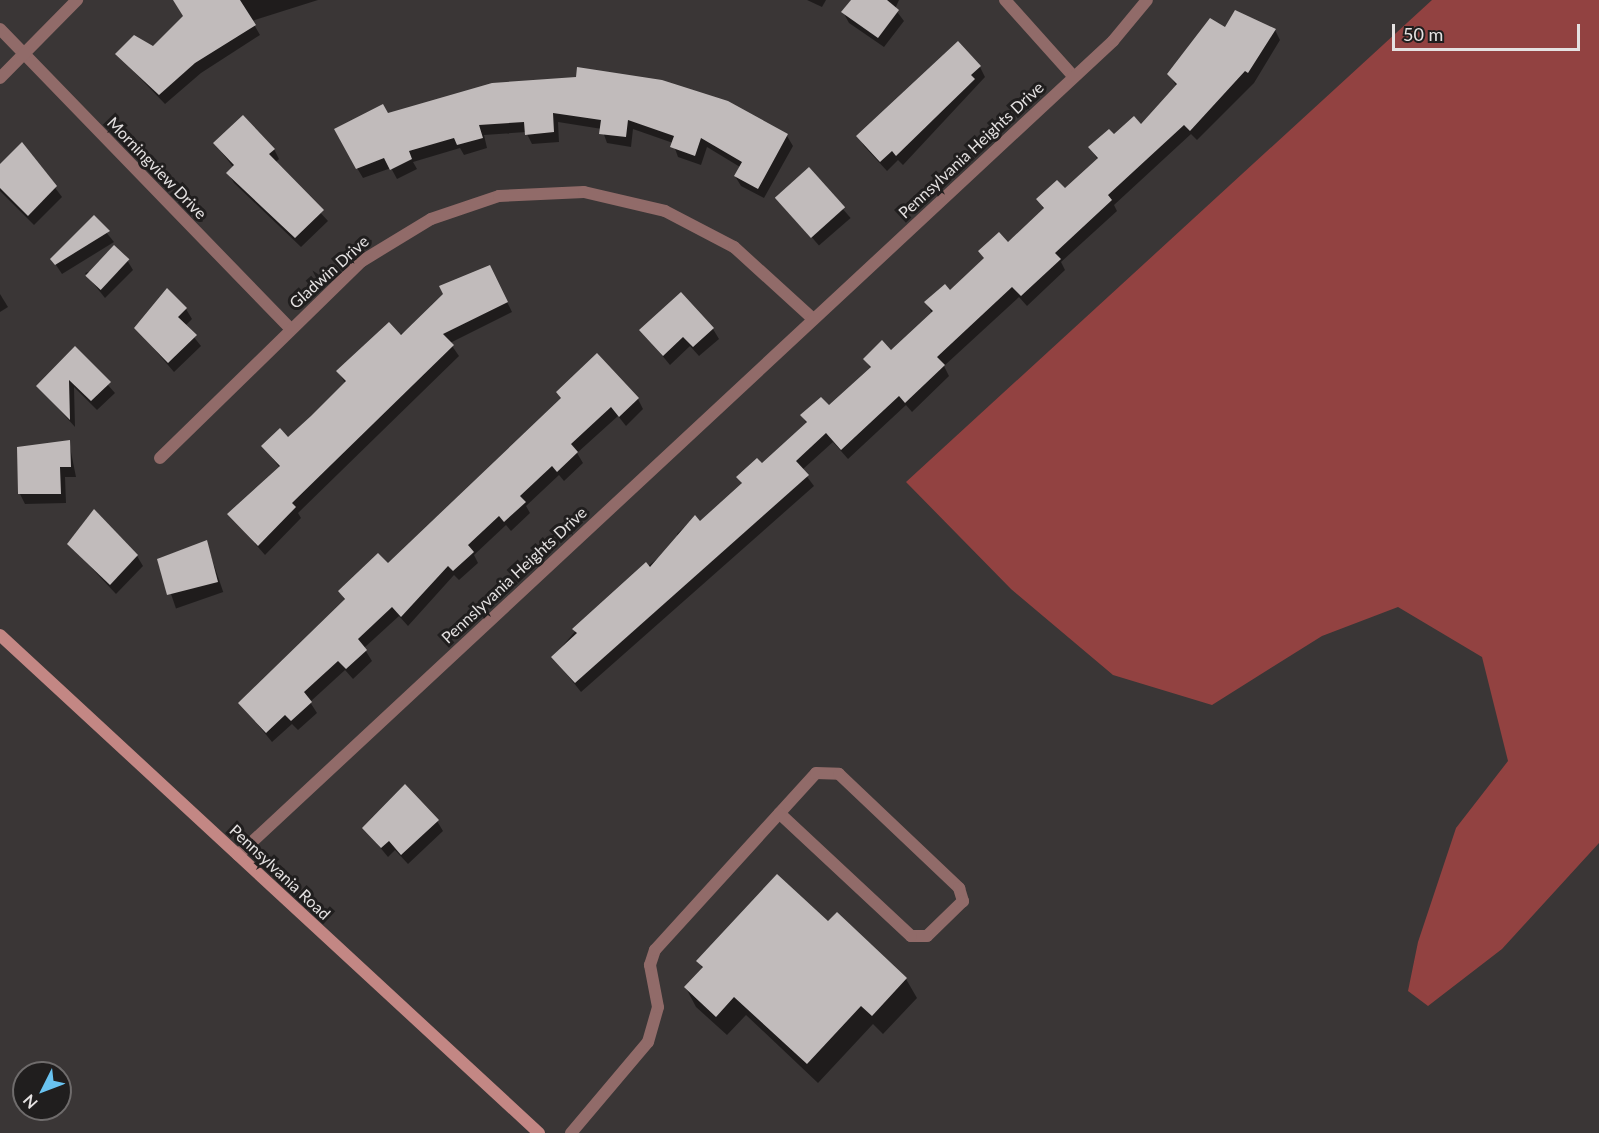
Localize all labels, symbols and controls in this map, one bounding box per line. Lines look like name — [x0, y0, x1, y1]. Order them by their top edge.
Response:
scale bar — [1395, 12, 1582, 50]
text: 50 m — [1403, 23, 1443, 45]
street label: Pennsylvania Heights Drive — [894, 78, 1048, 222]
street label: Morningview Drive — [103, 113, 211, 223]
street label: Gladwin Drive — [285, 231, 373, 313]
street label: Pennslyvania Heights Drive — [437, 503, 591, 647]
street label: Pennsylvania Road — [226, 820, 334, 924]
north arrow — [12, 1061, 72, 1121]
text: N — [19, 1091, 41, 1113]

